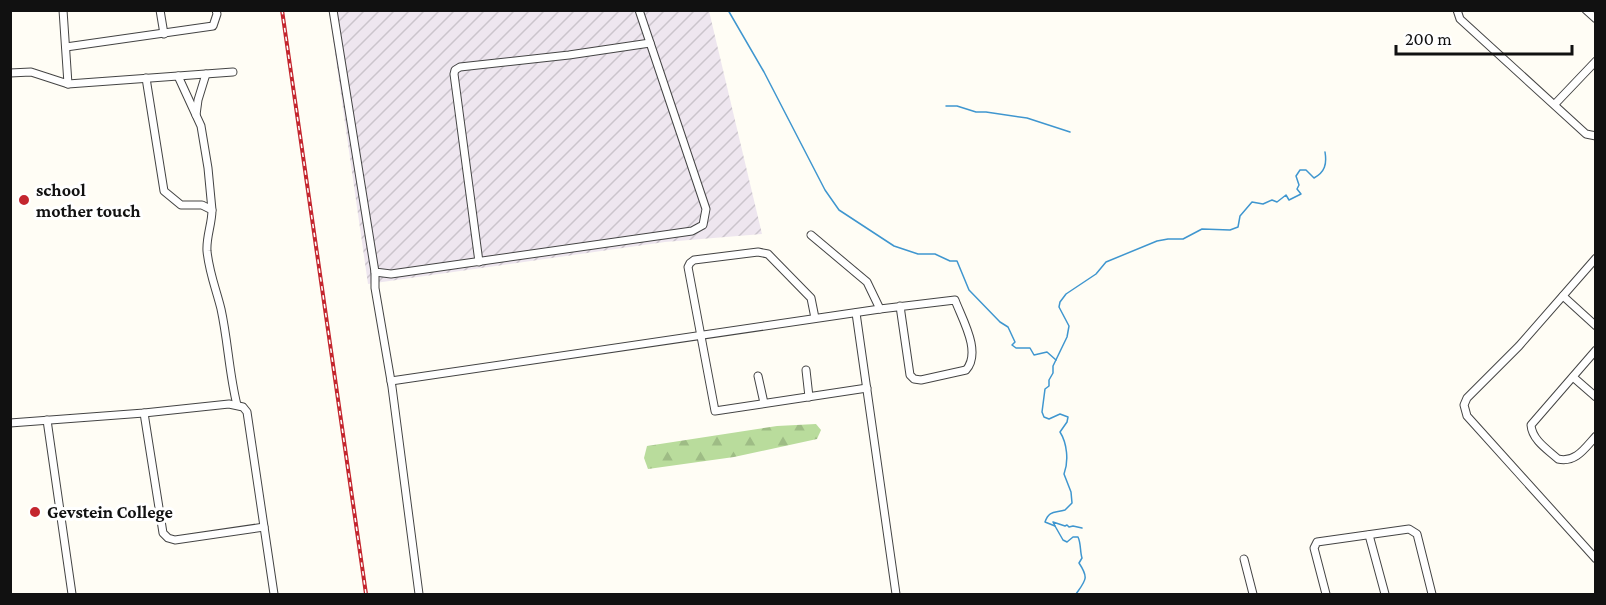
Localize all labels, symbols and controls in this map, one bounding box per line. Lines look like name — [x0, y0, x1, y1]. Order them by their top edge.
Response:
scale bar — [1396, 18, 1572, 56]
text: 200 m — [1405, 29, 1452, 49]
place label: school mother touch — [36, 180, 141, 221]
marker: school mother touch — [17, 193, 31, 207]
place label: Gevstein College — [47, 502, 173, 522]
marker: Gevstein College — [28, 505, 42, 519]

